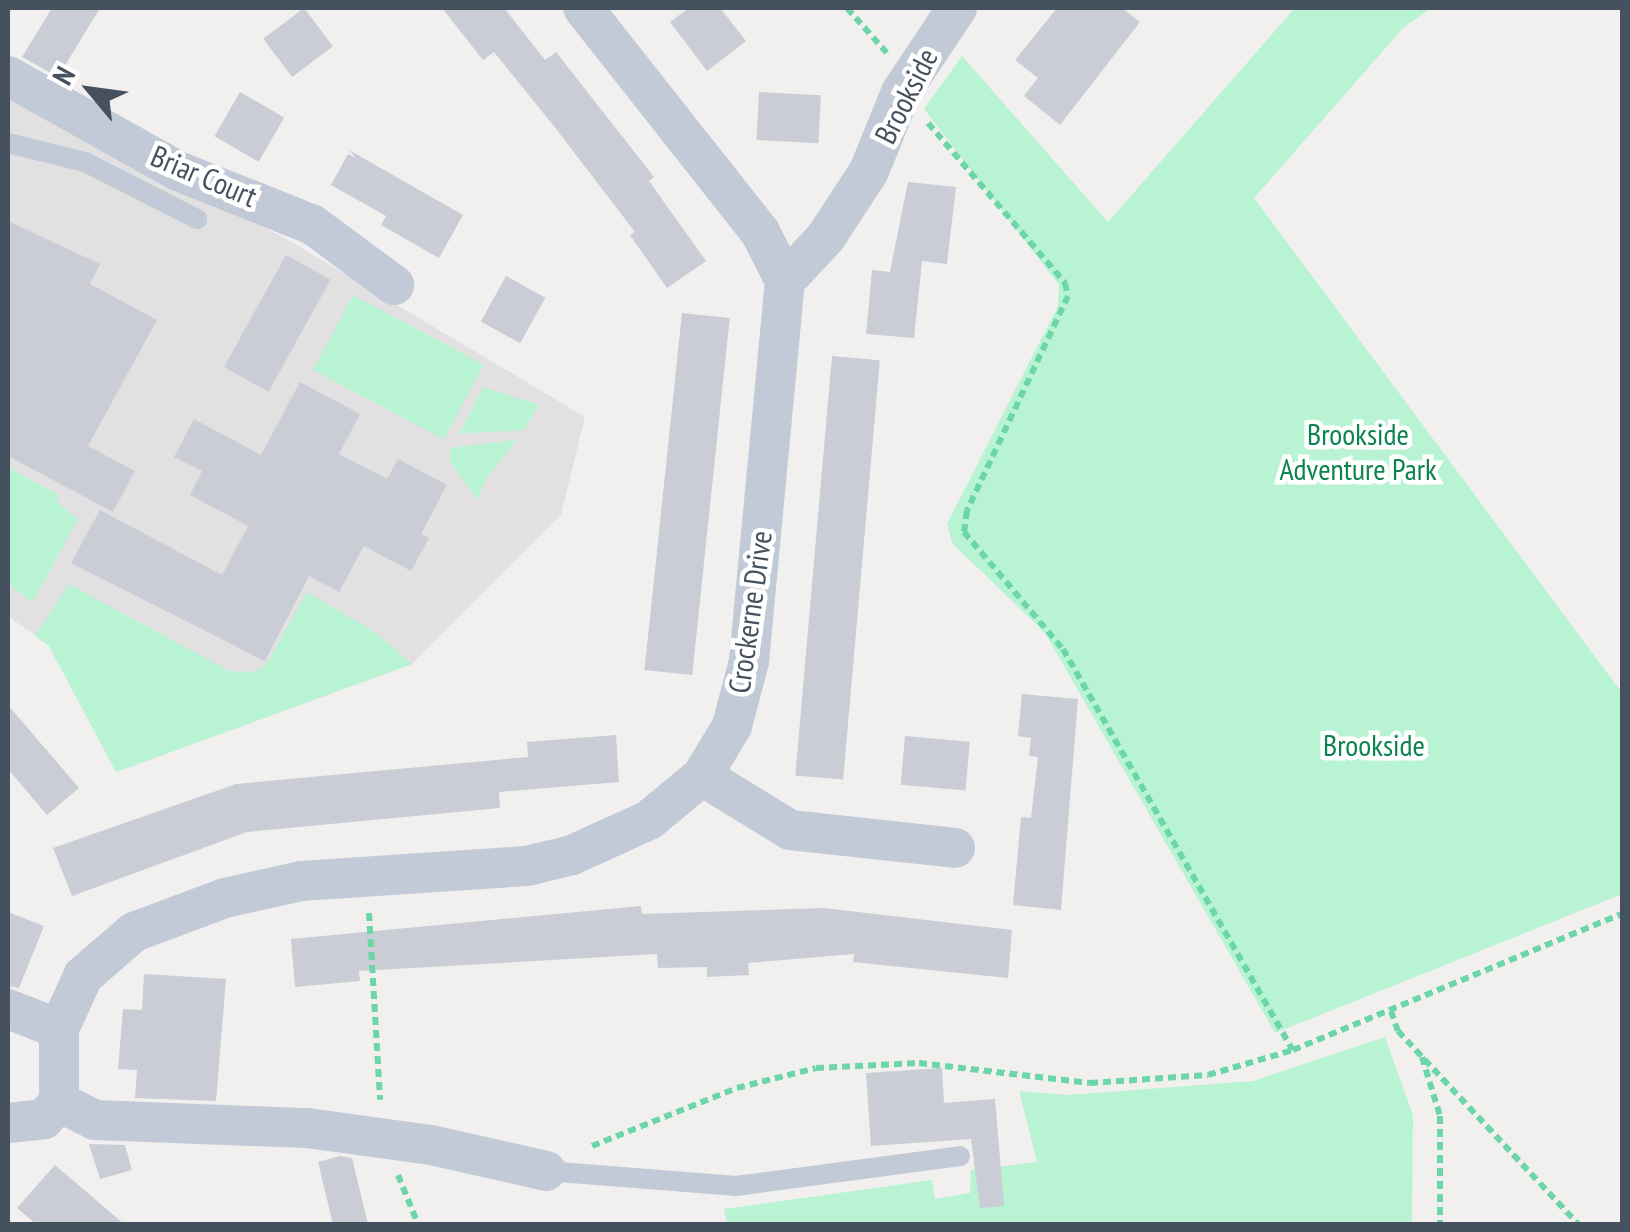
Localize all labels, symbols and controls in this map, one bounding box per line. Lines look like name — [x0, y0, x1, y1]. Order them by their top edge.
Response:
north arrow — [40, 40, 140, 140]
street label: Brookside — [867, 42, 945, 150]
text: N — [43, 60, 83, 91]
street label: Briar Court — [146, 138, 262, 214]
park label: Brookside Adventure Park — [1279, 416, 1437, 486]
street label: Crockerne Drive — [721, 528, 779, 696]
park label: Brookside — [1323, 727, 1425, 763]

